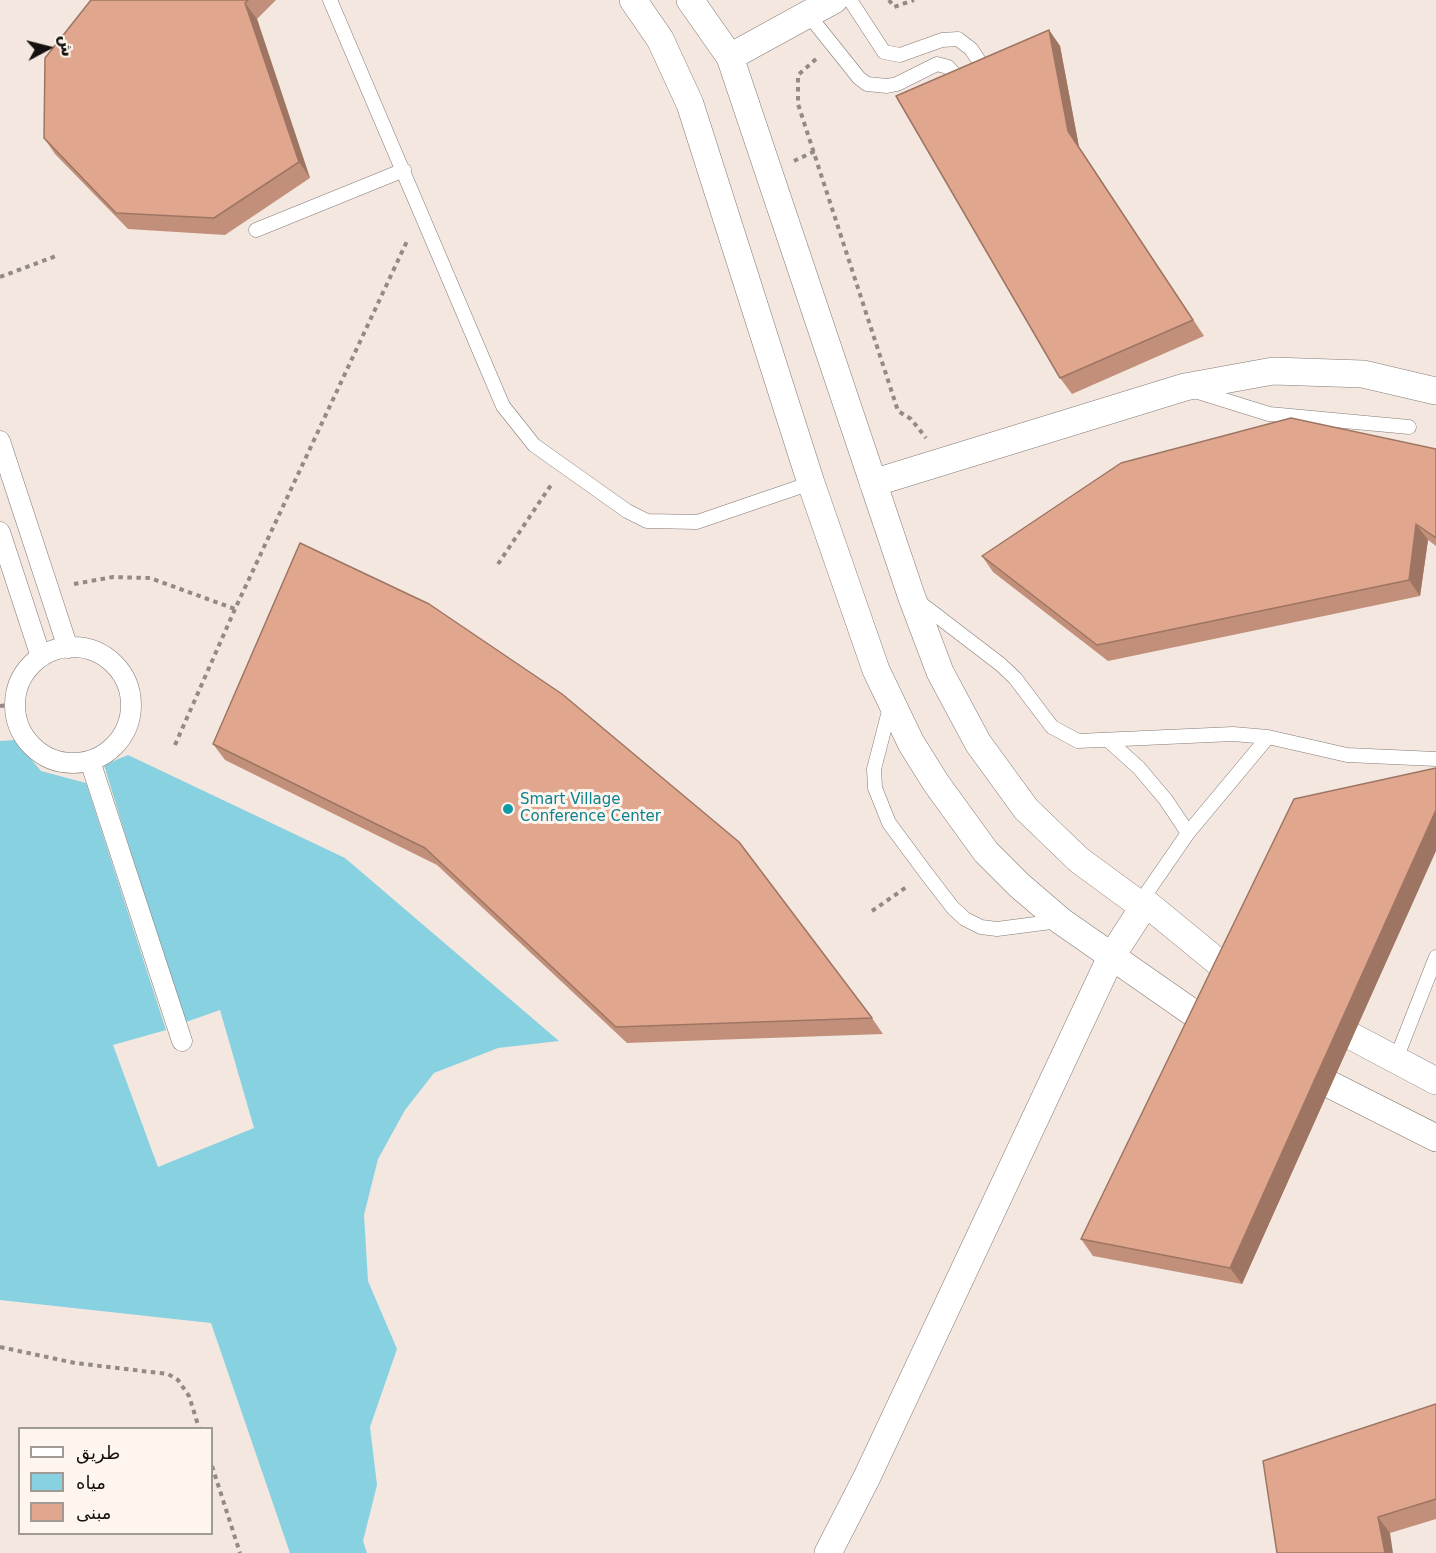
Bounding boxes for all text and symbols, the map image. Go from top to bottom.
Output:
north arrow [18,18,78,78]
text: ش [56,34,77,58]
place label: Smart Village Conference Center [520,791,661,826]
marker: Smart Village Conference Center [501,802,515,816]
legend [18,1427,213,1535]
text: طريق [76,1442,120,1463]
text: مياه [76,1472,106,1493]
text: مبنى [76,1502,112,1523]

